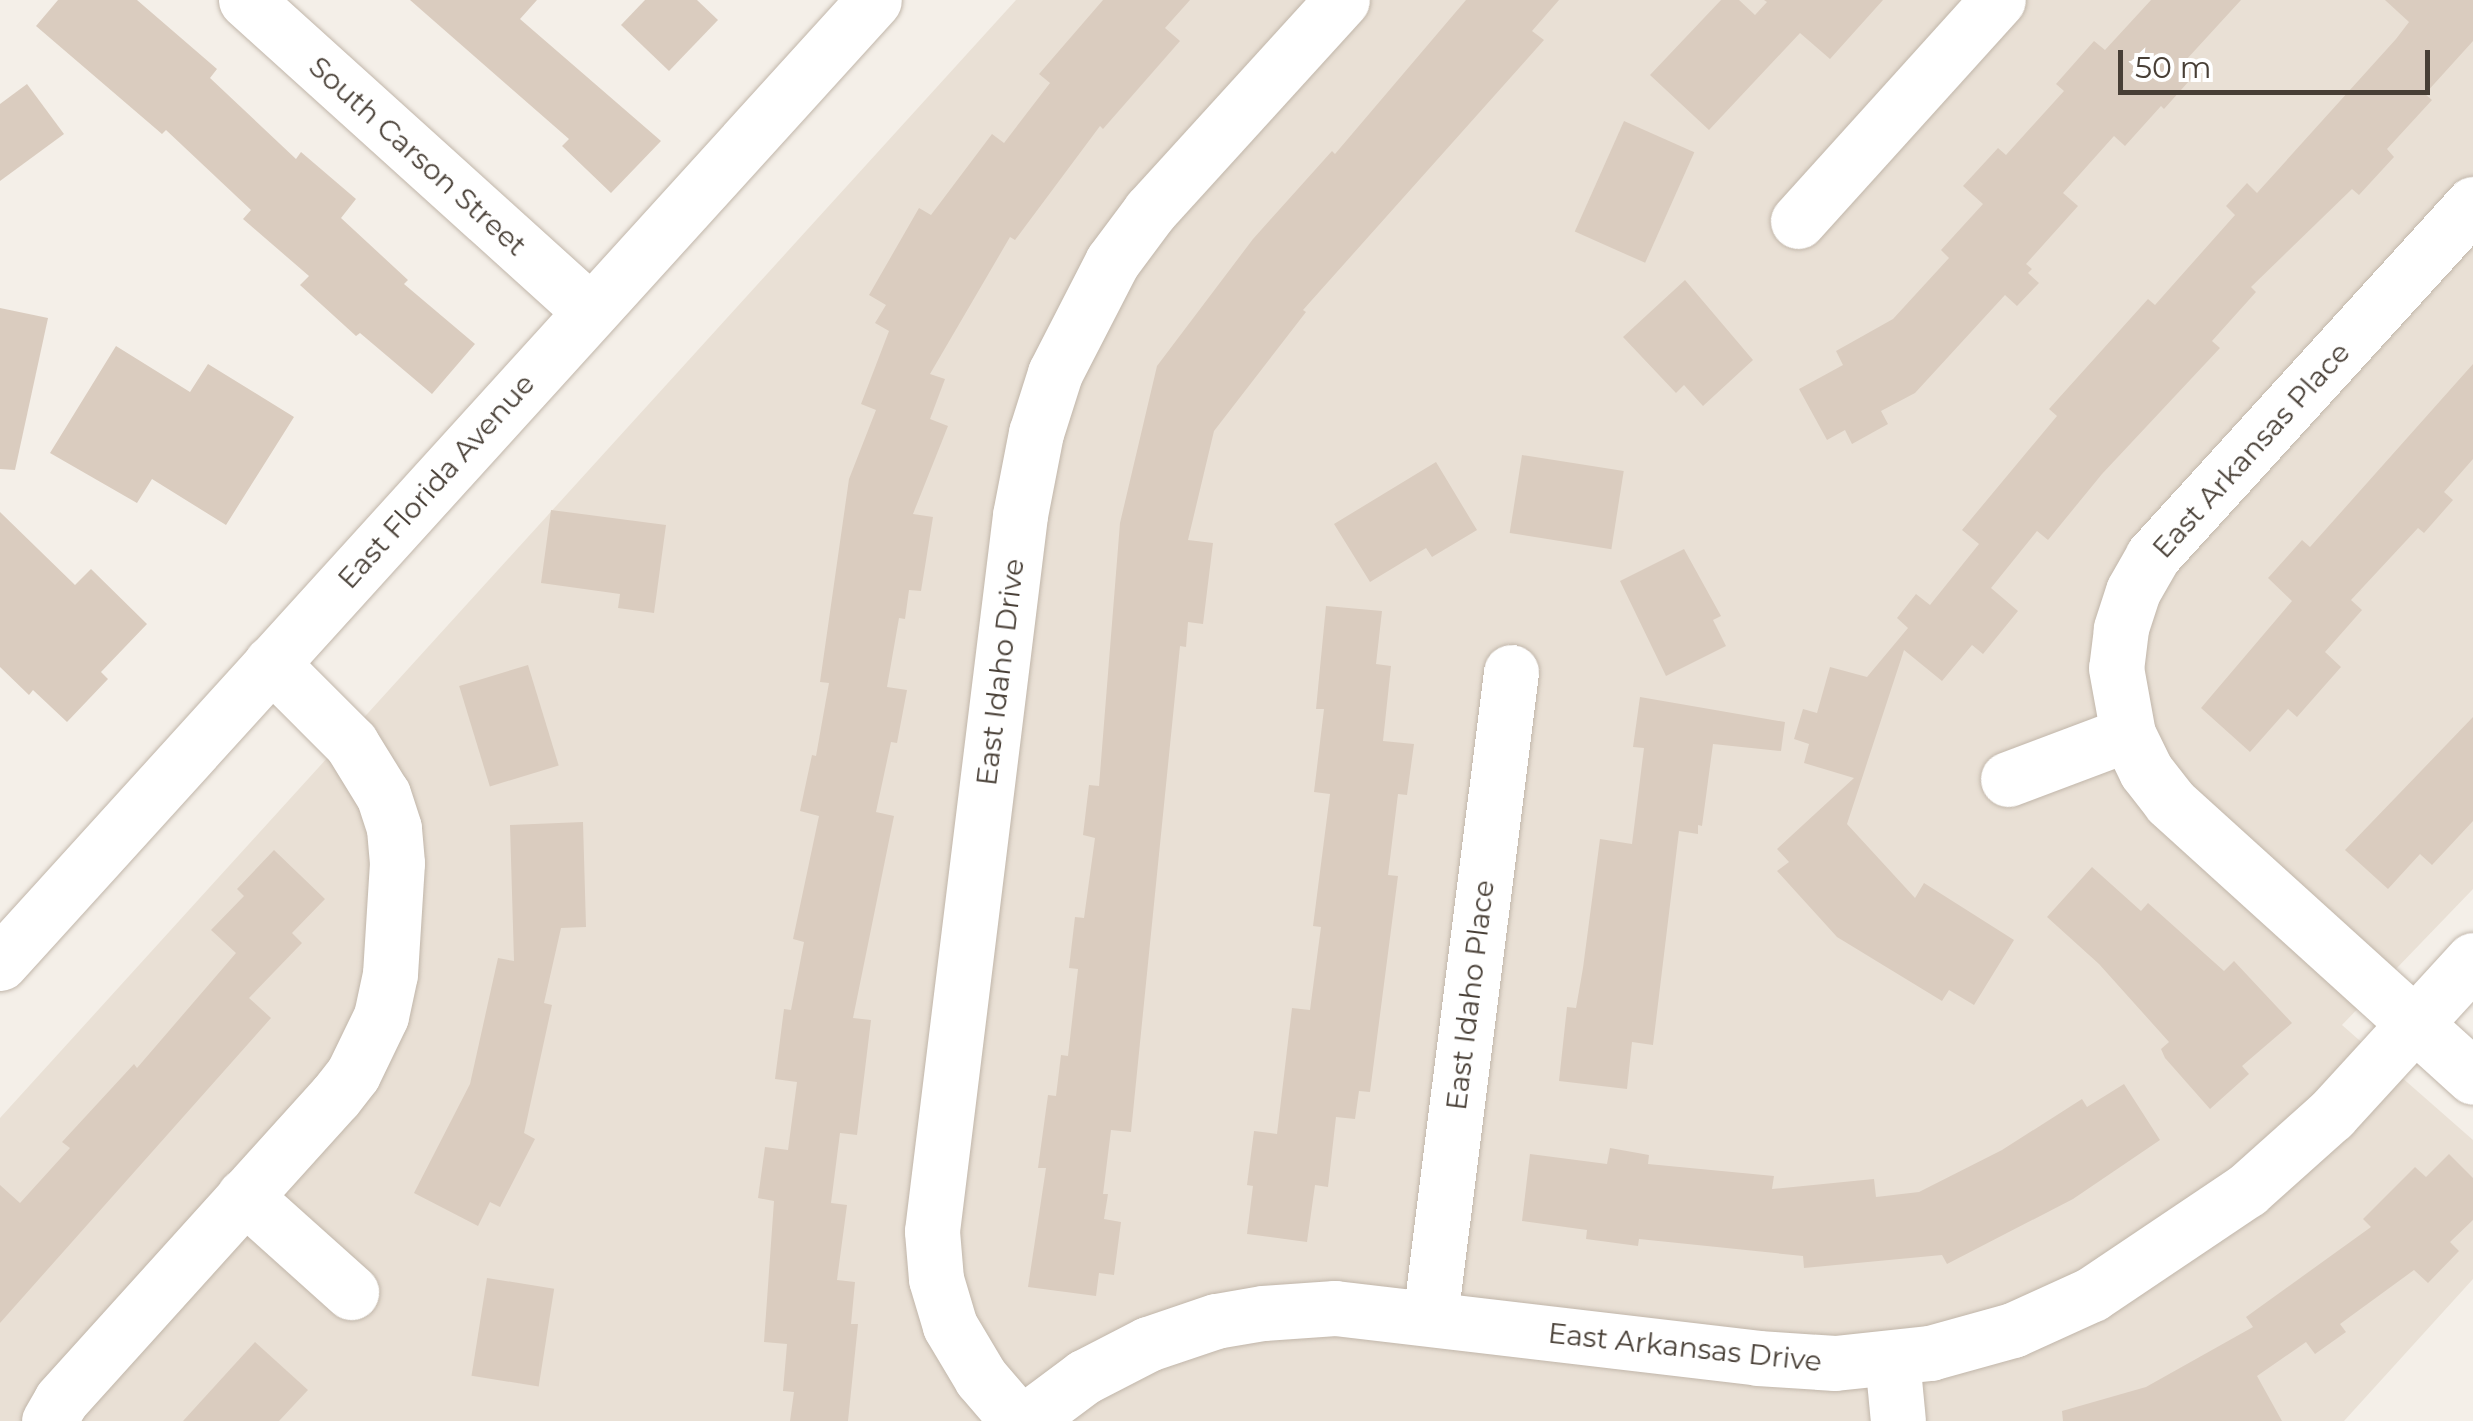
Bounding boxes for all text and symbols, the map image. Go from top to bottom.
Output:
scale bar [2123,30,2436,92]
text: 50 m [2135,49,2212,86]
street label: South Carson Street [302,50,534,262]
street label: East Arkansas Place [2145,335,2357,565]
street label: East Florida Avenue [331,367,541,595]
street label: East Idaho Drive [969,557,1031,787]
street label: East Idaho Place [1439,878,1501,1112]
street label: East Arkansas Drive [1547,1316,1823,1378]

